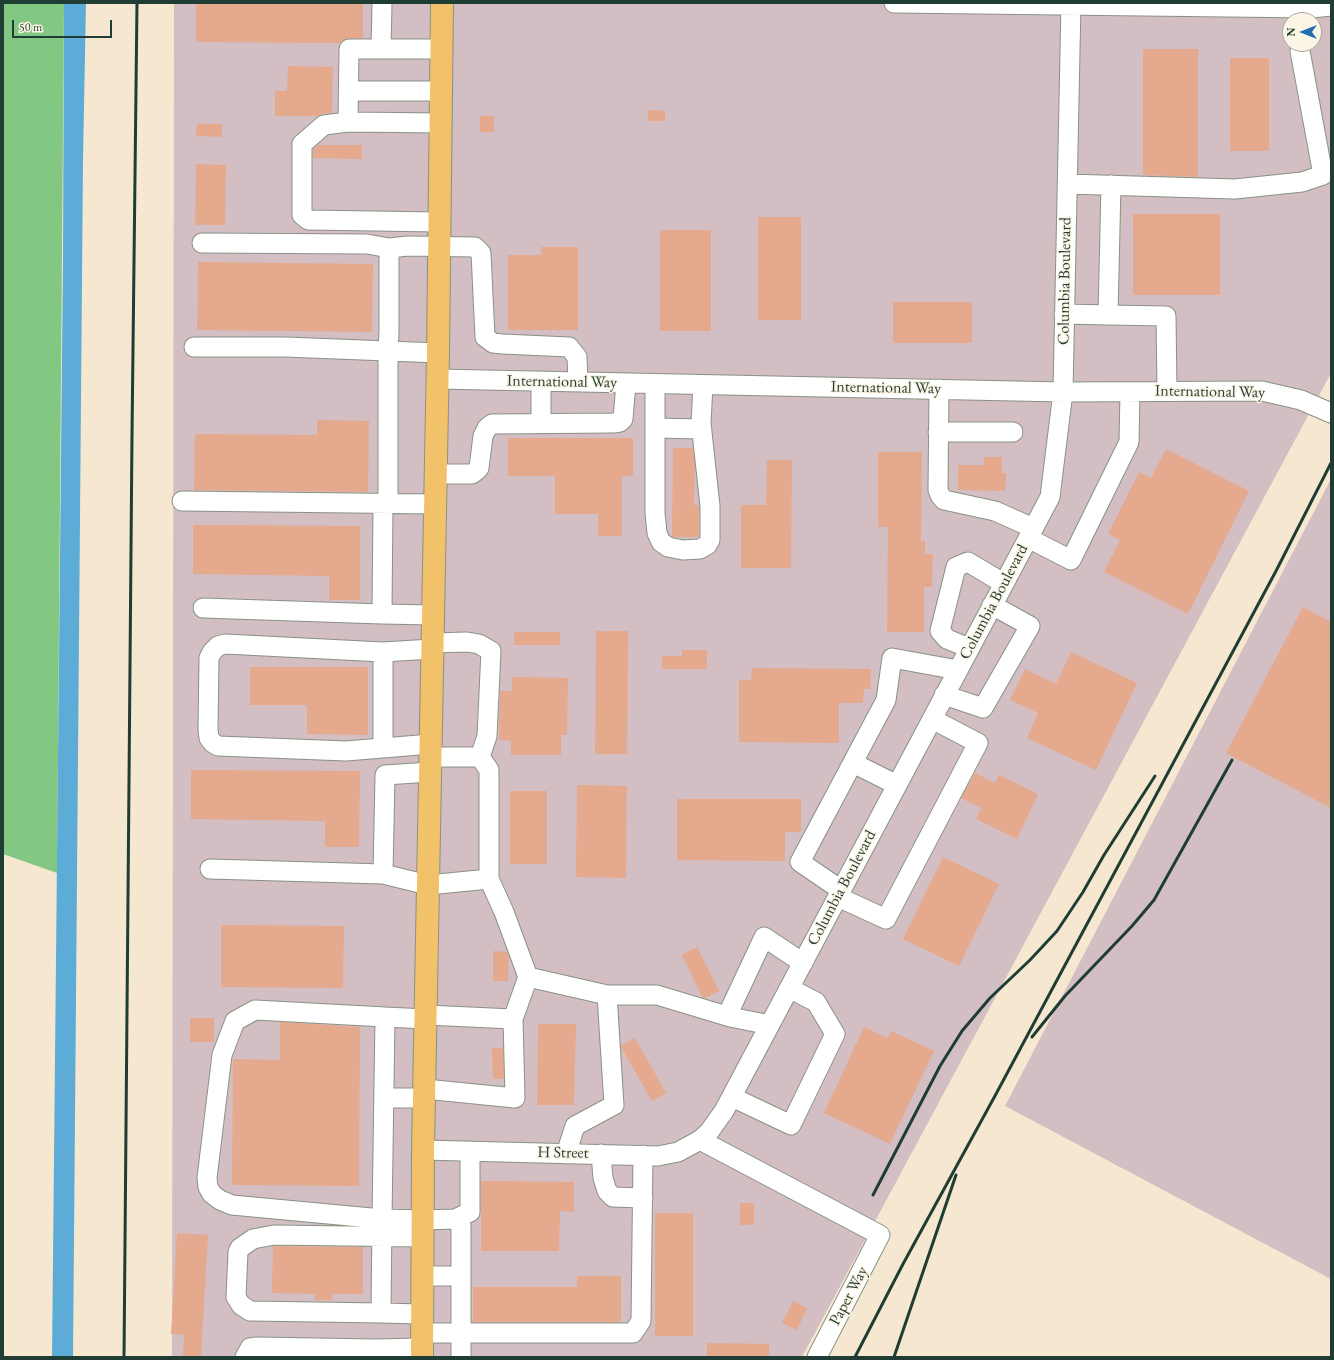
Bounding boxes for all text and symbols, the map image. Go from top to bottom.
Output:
scale bar [14,12,114,38]
north arrow [1282,12,1322,52]
text: 50 m [19,19,42,35]
text: N [1284,28,1298,36]
street label: Columbia Boulevard [1054,217,1076,345]
street label: International Way [507,371,617,393]
street label: International Way [831,377,941,399]
street label: International Way [1155,381,1265,403]
street label: Columbia Boulevard [955,541,1033,663]
street label: Columbia Boulevard [803,827,881,949]
street label: H Street [537,1143,589,1163]
street label: Paper Way [826,1263,872,1329]

